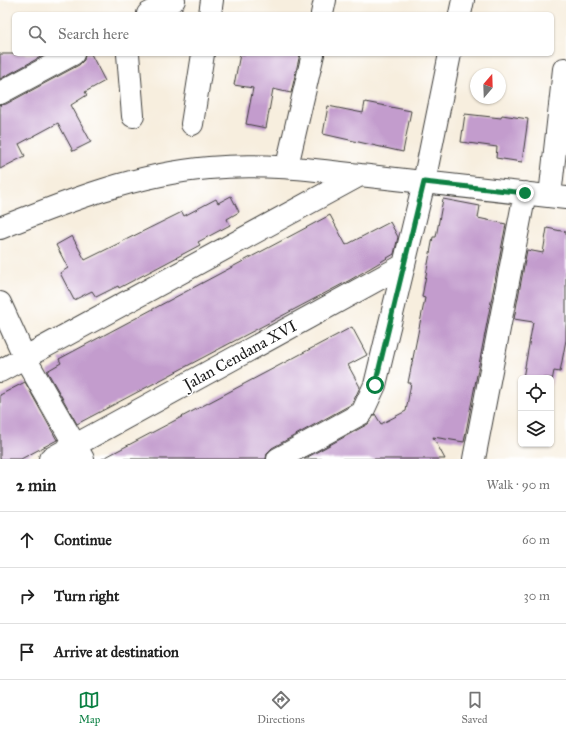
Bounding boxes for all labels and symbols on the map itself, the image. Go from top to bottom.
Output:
north arrow [470,68,506,104]
route end [516,184,534,202]
street label: Jalan Cendana XVI [178,316,300,396]
route start [366,376,384,394]

